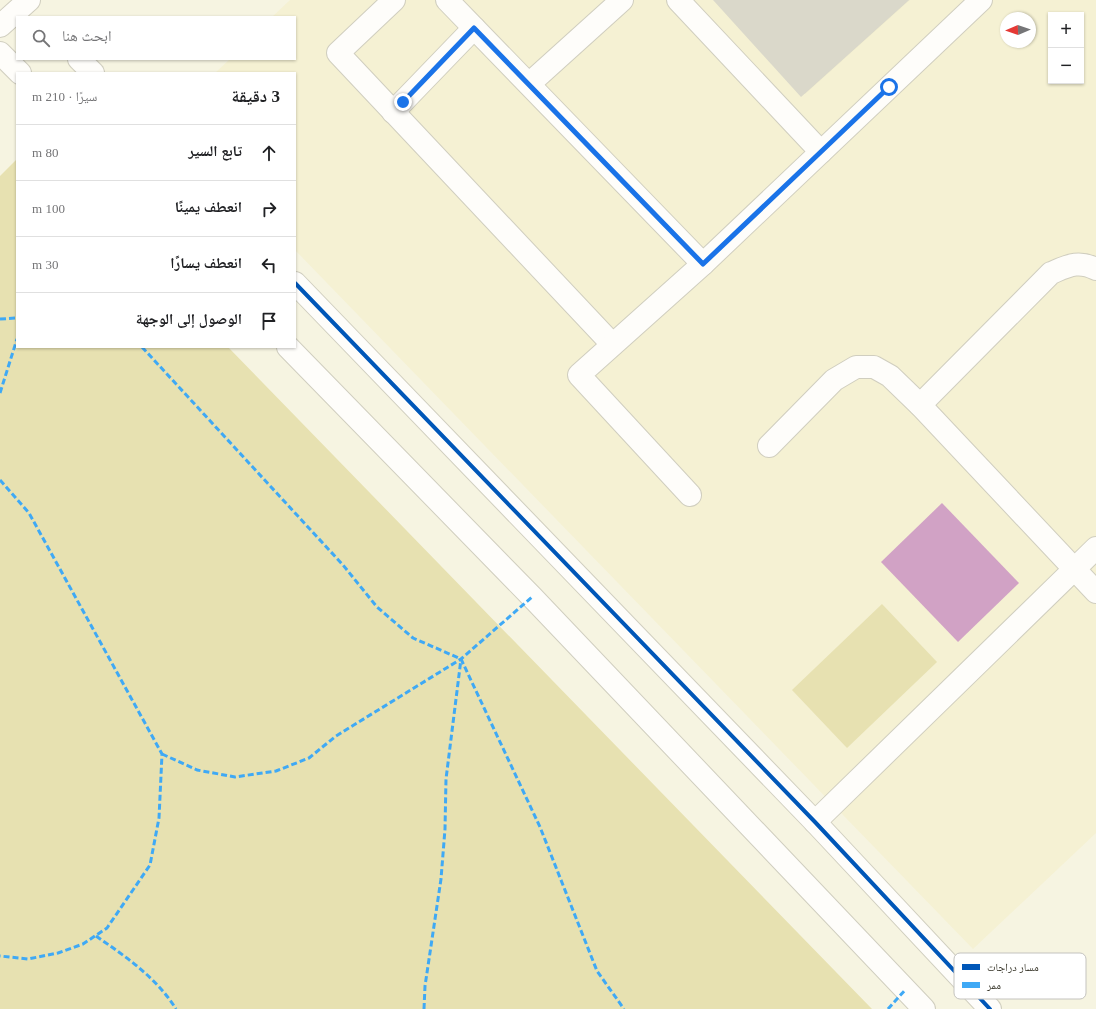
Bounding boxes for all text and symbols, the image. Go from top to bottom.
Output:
north arrow [1000,12,1036,48]
map controls [1048,12,1084,84]
button: + [1048,12,1084,48]
search box [16,16,296,60]
icon: search [30,27,52,49]
text: ابحث هنا [62,28,112,44]
button: − [1048,48,1084,84]
route start [880,78,898,96]
text: 3 دقيقة [232,87,280,106]
text: سيرًا · 210 m [32,89,97,104]
route end [394,93,412,111]
icon: ahead [258,142,280,164]
text: تابع السير [188,143,242,159]
text: 80 m [32,145,58,160]
icon: right [258,198,280,220]
text: انعطف يمينًا [175,199,242,215]
text: 100 m [32,201,65,216]
icon: left [258,254,280,276]
text: انعطف يسارًا [170,255,242,271]
text: 30 m [32,257,58,272]
icon: arrive [258,310,280,332]
text: الوصول إلى الوجهة [136,311,242,327]
legend [954,953,1086,999]
text: مسار دراجات [987,961,1039,973]
text: ممر [986,979,1001,991]

